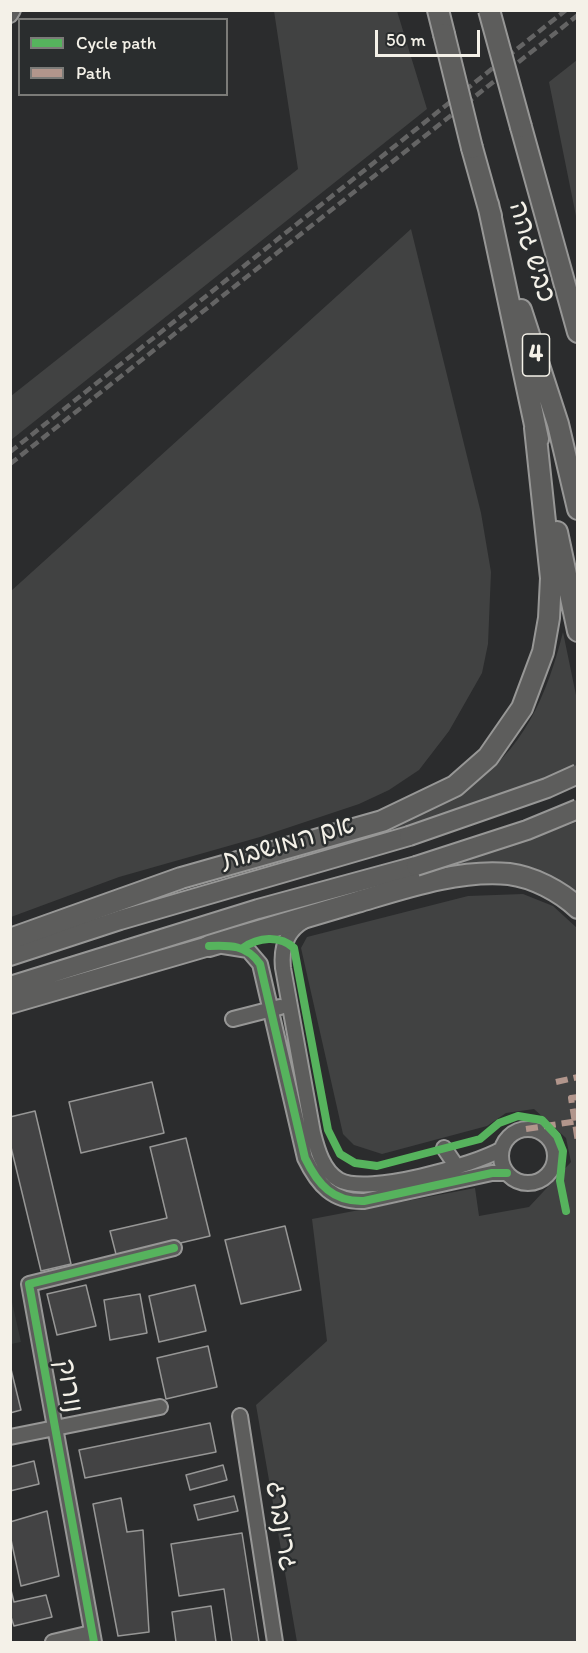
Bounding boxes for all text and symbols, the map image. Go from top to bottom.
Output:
legend [18,18,228,96]
scale bar [378,18,483,56]
text: 50 m [386,29,426,51]
text: Cycle path [76,32,156,54]
text: Path [76,62,111,84]
street label: כביש גהה [501,198,561,306]
road number: 4 [522,334,550,376]
street label: אם המושבות [218,810,358,878]
street label: נורוק [48,1357,88,1415]
street label: גרינברג [259,1479,303,1573]

